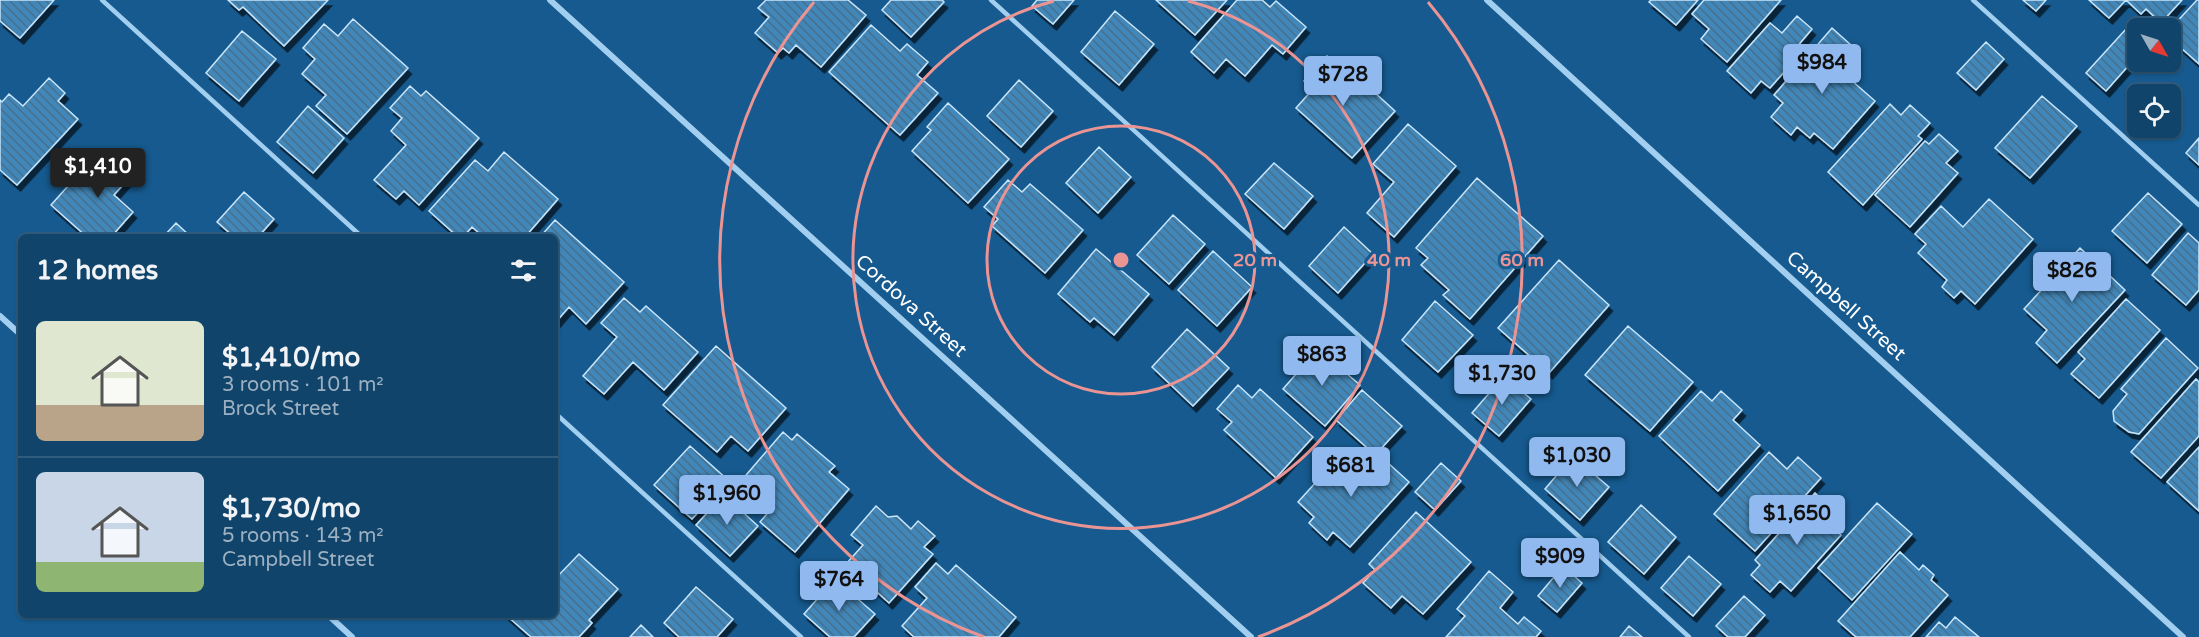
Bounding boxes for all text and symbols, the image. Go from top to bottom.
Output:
north arrow [2127,18,2181,72]
map controls [2127,18,2181,138]
pin: $984 [1786,44,1858,95]
text: $984 [1797,51,1847,75]
pin: $728 [1307,56,1379,107]
text: $728 [1318,63,1368,87]
button: locate [2127,84,2181,138]
pin: $1,410 [49,148,147,199]
text: $1,410 [64,155,132,179]
street label: Campbell Street [1781,246,1911,366]
text: 20 m [1233,249,1277,271]
text: 40 m [1367,249,1411,271]
text: 60 m [1500,249,1544,271]
street label: Cordova Street [850,250,972,363]
centre of rings [1111,250,1131,270]
pin: $826 [2036,252,2108,303]
icon: filters [507,254,540,287]
text: 12 homes [36,255,158,286]
text: $826 [2047,259,2097,283]
pin: $863 [1286,336,1358,387]
text: $1,410/mo [222,342,360,373]
text: $863 [1297,343,1347,367]
icon: home [84,345,156,417]
pin: $1,730 [1453,355,1551,406]
text: $1,730 [1468,362,1536,386]
text: 3 rooms · 101 m² [222,373,384,397]
text: Brock Street [222,397,339,421]
pin: $1,030 [1528,437,1626,488]
text: $1,030 [1543,444,1611,468]
pin: $681 [1315,447,1387,498]
text: $681 [1326,454,1376,478]
pin: $1,960 [678,475,776,526]
text: $1,960 [693,482,761,506]
text: $1,730/mo [222,493,361,524]
pin: $1,650 [1748,495,1846,546]
icon: home [84,496,156,568]
text: $1,650 [1763,502,1831,526]
text: 5 rooms · 143 m² [222,524,384,548]
pin: $909 [1524,538,1596,589]
text: $909 [1535,545,1585,569]
text: Campbell Street [222,548,374,572]
pin: $764 [803,561,875,612]
text: $764 [814,568,864,592]

